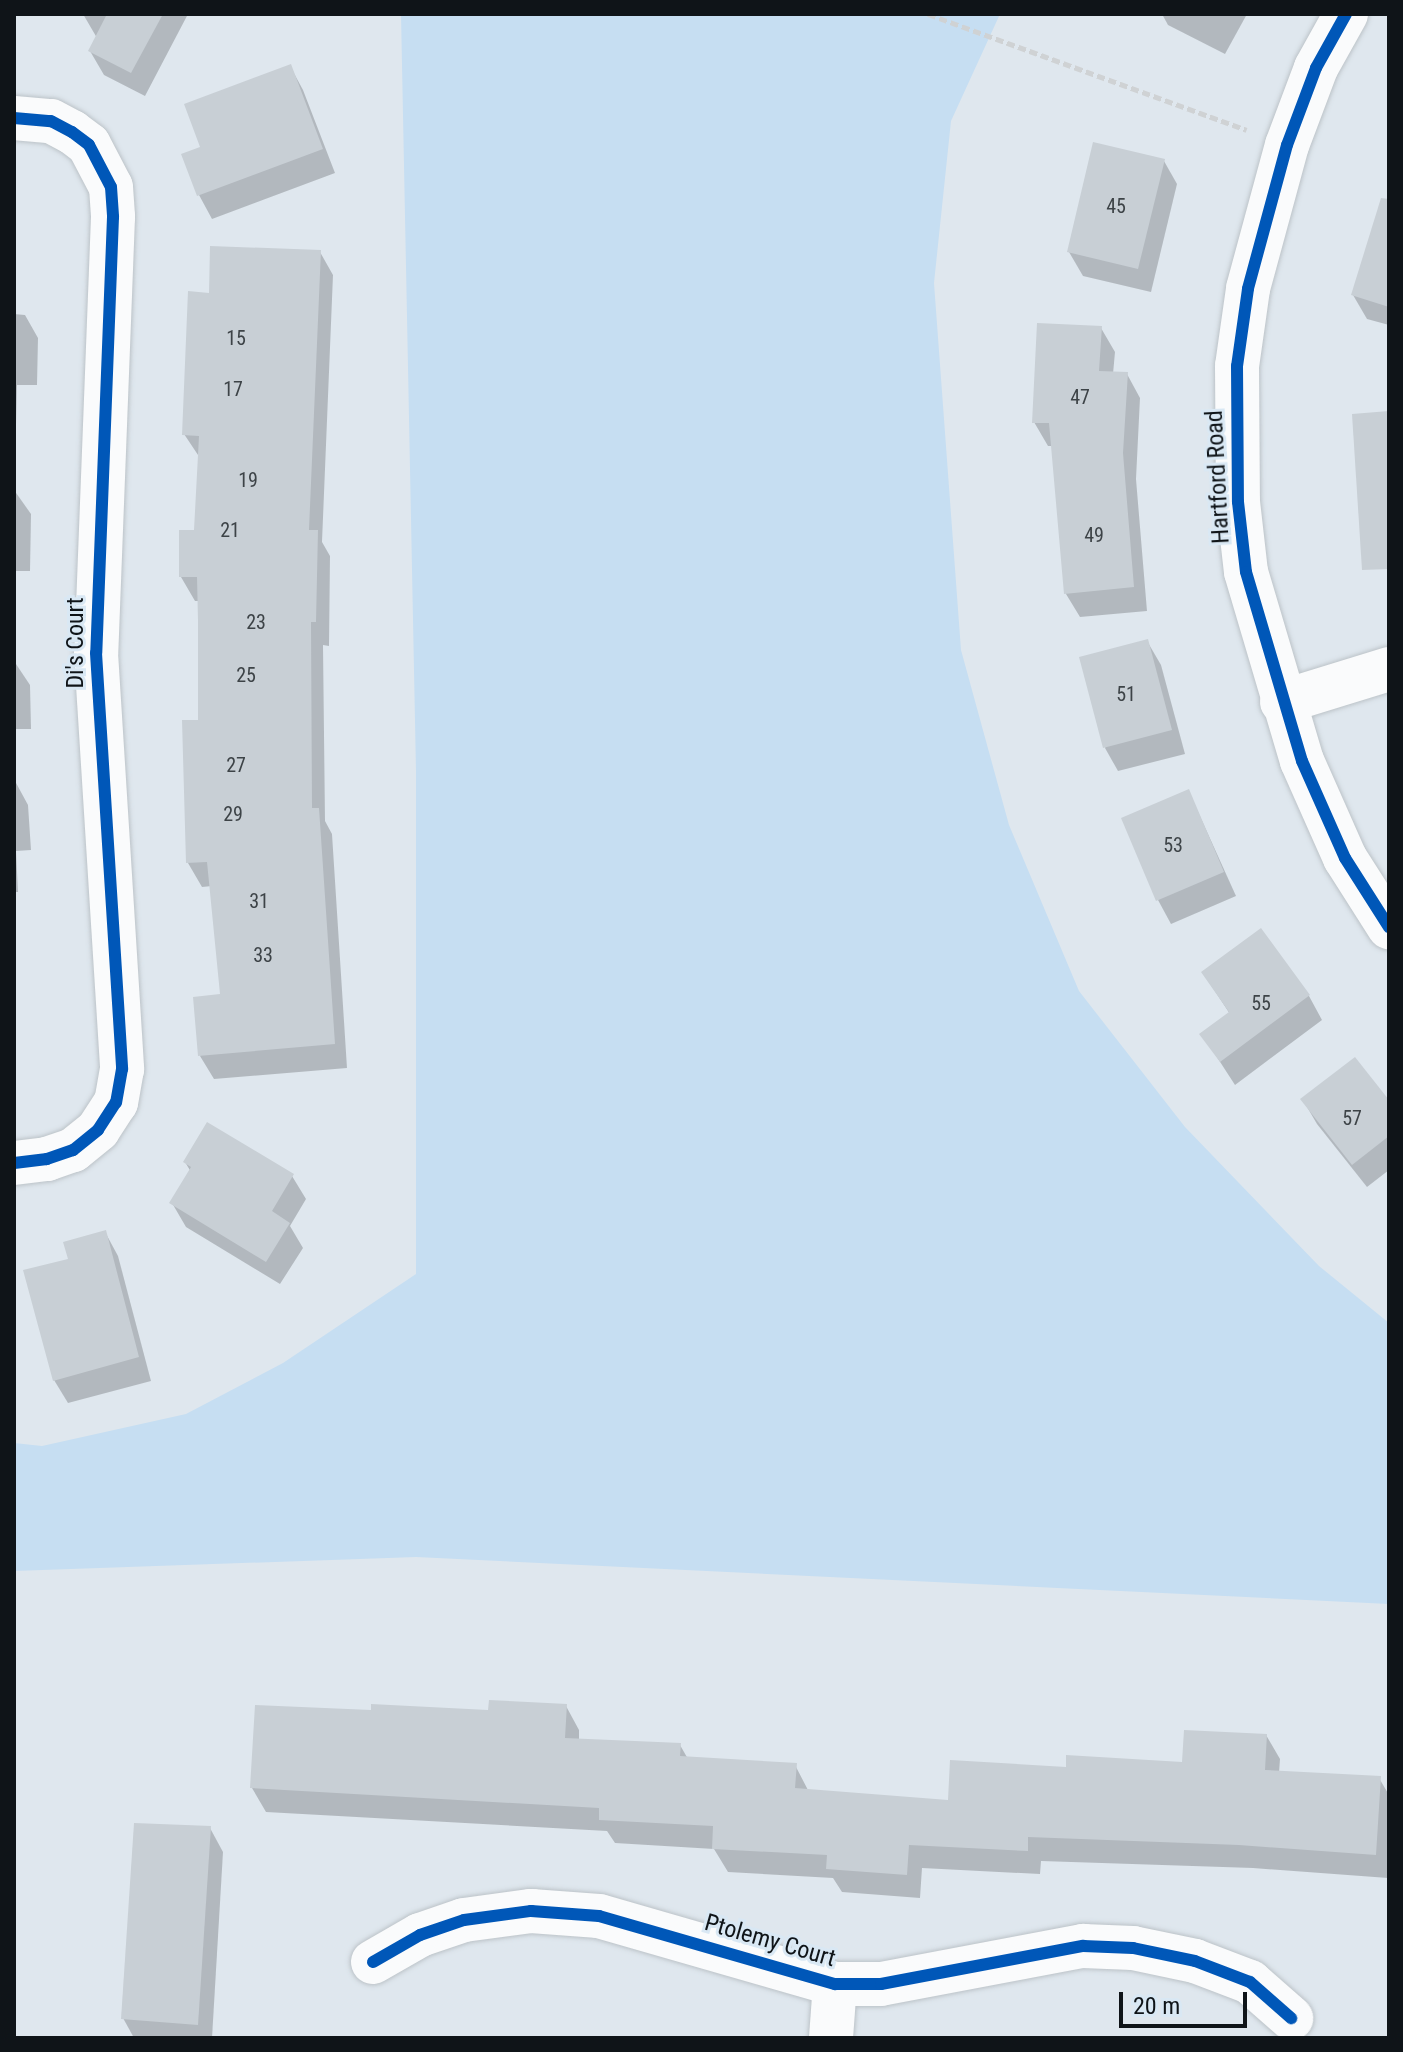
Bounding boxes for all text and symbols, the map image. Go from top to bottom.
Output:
house number: 45 [1106,194,1126,218]
house number: 15 [226,326,246,350]
house number: 17 [223,377,243,401]
house number: 47 [1070,385,1090,409]
street label: Hartford Road [1200,409,1236,545]
house number: 19 [238,468,258,492]
house number: 21 [220,518,240,542]
house number: 49 [1084,523,1104,547]
street label: Di's Court [62,597,90,689]
house number: 23 [246,610,266,634]
house number: 25 [236,663,256,687]
house number: 51 [1116,682,1136,706]
house number: 27 [226,753,246,777]
house number: 29 [223,802,243,826]
house number: 53 [1163,833,1183,857]
house number: 31 [249,889,269,913]
house number: 33 [253,943,273,967]
house number: 55 [1251,991,1271,1015]
house number: 57 [1342,1106,1362,1130]
street label: Ptolemy Court [701,1909,839,1973]
scale bar [1123,1976,1251,2026]
text: 20 m [1133,1992,1180,2020]

